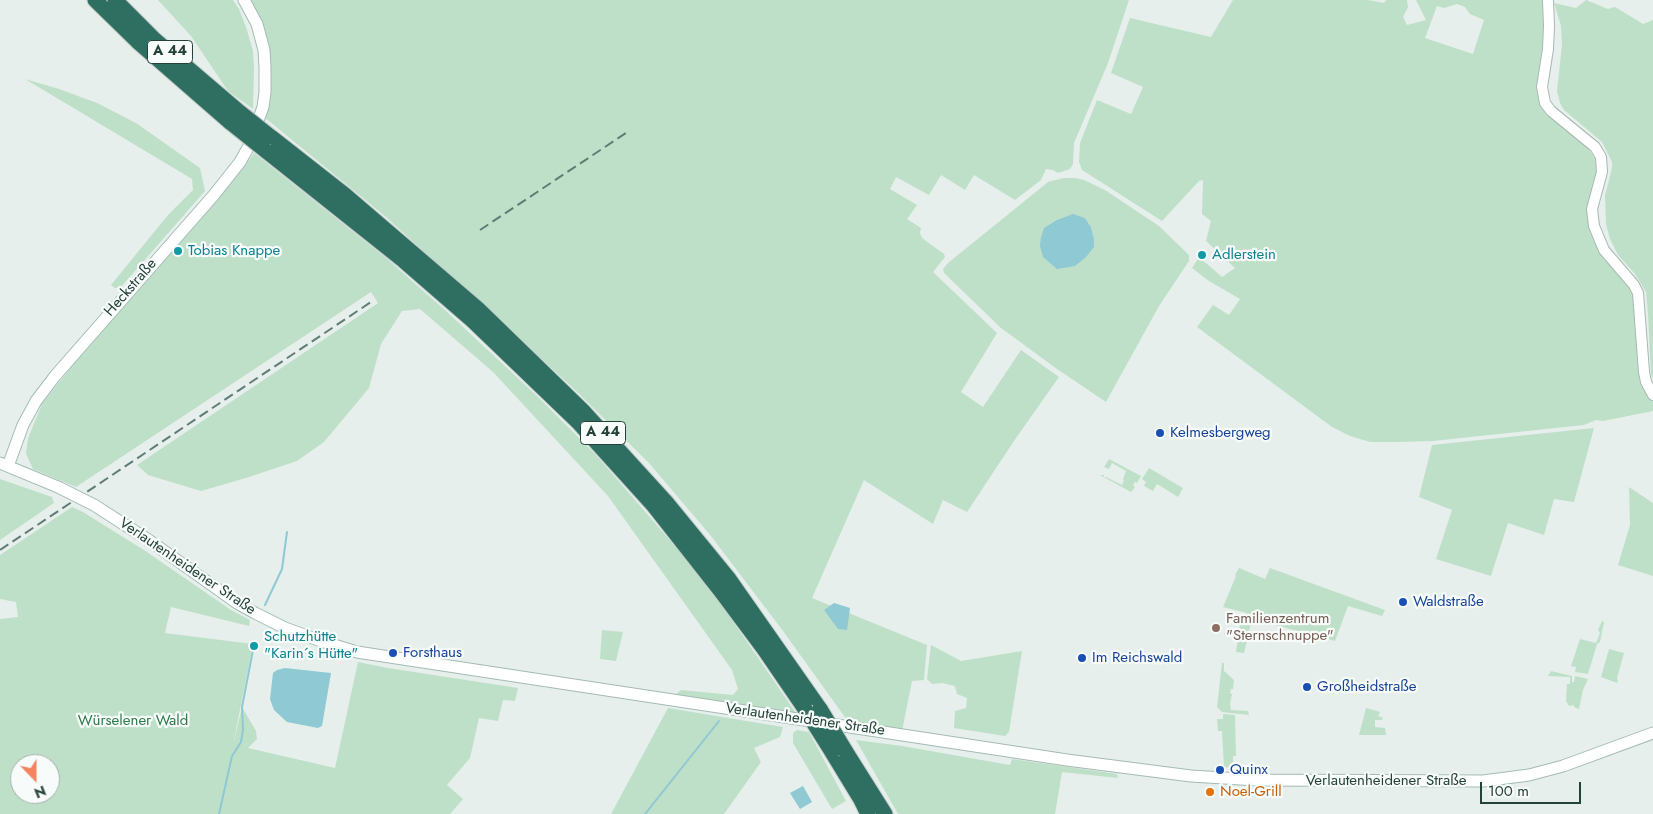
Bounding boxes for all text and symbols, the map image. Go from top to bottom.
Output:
road number: A 44 [148,41,192,64]
place label: Tobias Knappe [188,242,280,260]
marker: Tobias Knappe [172,245,184,257]
place label: Adlerstein [1212,246,1276,264]
marker: Adlerstein [1196,249,1208,261]
street label: Heckstraße [101,256,161,320]
road number: A 44 [580,422,626,444]
place label: Kelmesbergweg [1170,424,1271,442]
marker: Kelmesbergweg [1154,427,1166,439]
street label: Verlautenheidener Straße [115,515,259,619]
place label: Waldstraße [1413,593,1484,611]
marker: Waldstraße [1397,596,1409,608]
place label: Familienzentrum "Sternschnuppe" [1226,610,1334,645]
marker: Familienzentrum "Sternschnuppe" [1210,622,1222,634]
place label: Schutzhütte "Karin´s Hütte" [264,628,358,663]
marker: Schutzhütte "Karin´s Hütte" [248,640,260,652]
place label: Forsthaus [403,644,462,662]
marker: Forsthaus [387,647,399,659]
place label: Im Reichswald [1092,649,1182,667]
marker: Im Reichswald [1076,652,1088,664]
place label: Großheidstraße [1317,678,1416,696]
marker: Großheidstraße [1301,681,1313,693]
street label: Verlautenheidener Straße [724,700,886,740]
park label: Würselener Wald [78,712,188,730]
north arrow [10,754,60,804]
place label: Quinx [1230,761,1268,779]
marker: Quinx [1214,764,1226,776]
street label: Verlautenheidener Straße [1306,772,1466,790]
scale bar [1483,772,1584,804]
text: 100 m [1488,780,1529,802]
text: N [31,781,49,803]
place label: Noel-Grill [1220,783,1282,801]
marker: Noel-Grill [1204,786,1216,798]

